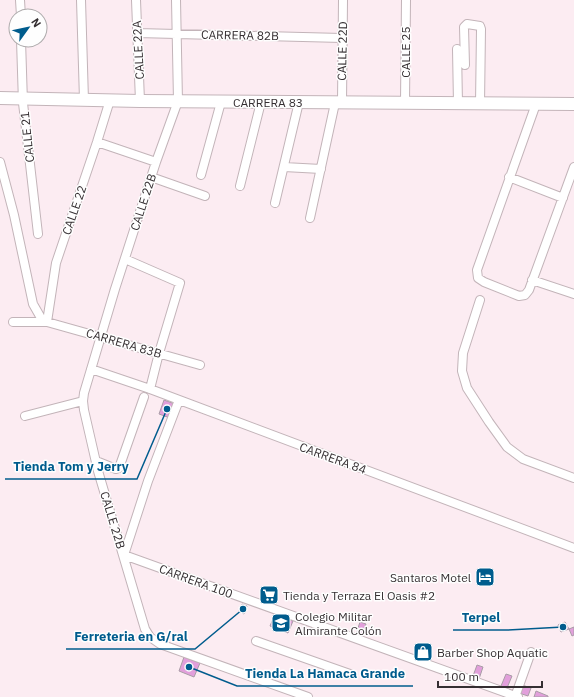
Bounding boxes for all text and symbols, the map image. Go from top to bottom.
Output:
north arrow [8,8,48,48]
text: N [28,15,44,30]
street label: CALLE 22A [129,20,147,80]
street label: CALLE 22D [334,21,350,81]
street label: CALLE 25 [398,26,413,78]
street label: CARRERA 82B [201,27,279,43]
street label: CARRERA 83 [233,95,303,110]
street label: CALLE 21 [17,111,37,163]
street label: CALLE 22B [127,171,159,232]
street label: CALLE 22 [59,183,89,237]
street label: CARRERA 83B [84,325,164,361]
street label: CARRERA 84 [297,439,369,477]
callout: Tienda Tom y Jerry [5,454,137,479]
text: Tienda Tom y Jerry [13,458,129,475]
street label: CALLE 22B [97,489,129,551]
street label: CARRERA 100 [157,561,235,601]
hotel icon: Santaros Motel [474,566,496,588]
place label: Santaros Motel [390,570,471,585]
supermarket icon: Tienda y Terraza El Oasis #2 [258,584,280,606]
place label: Tienda y Terraza El Oasis #2 [283,588,435,603]
callout: Terpel [453,605,508,630]
place label: Colegio Militar Almirante Colón [295,609,382,638]
text: Terpel [462,609,500,626]
school or university icon: Colegio Militar Almirante Colón [270,612,292,634]
callout: Ferreteria en G/ral [66,624,195,649]
text: Ferreteria en G/ral [74,628,188,645]
shop icon: Barber Shop Aquatic [412,641,434,663]
place label: Barber Shop Aquatic [437,645,548,660]
callout: Tienda La Hamaca Grande [237,661,413,686]
scale bar [438,663,542,689]
text: Tienda La Hamaca Grande [245,665,405,682]
text: 100 m [444,669,479,684]

